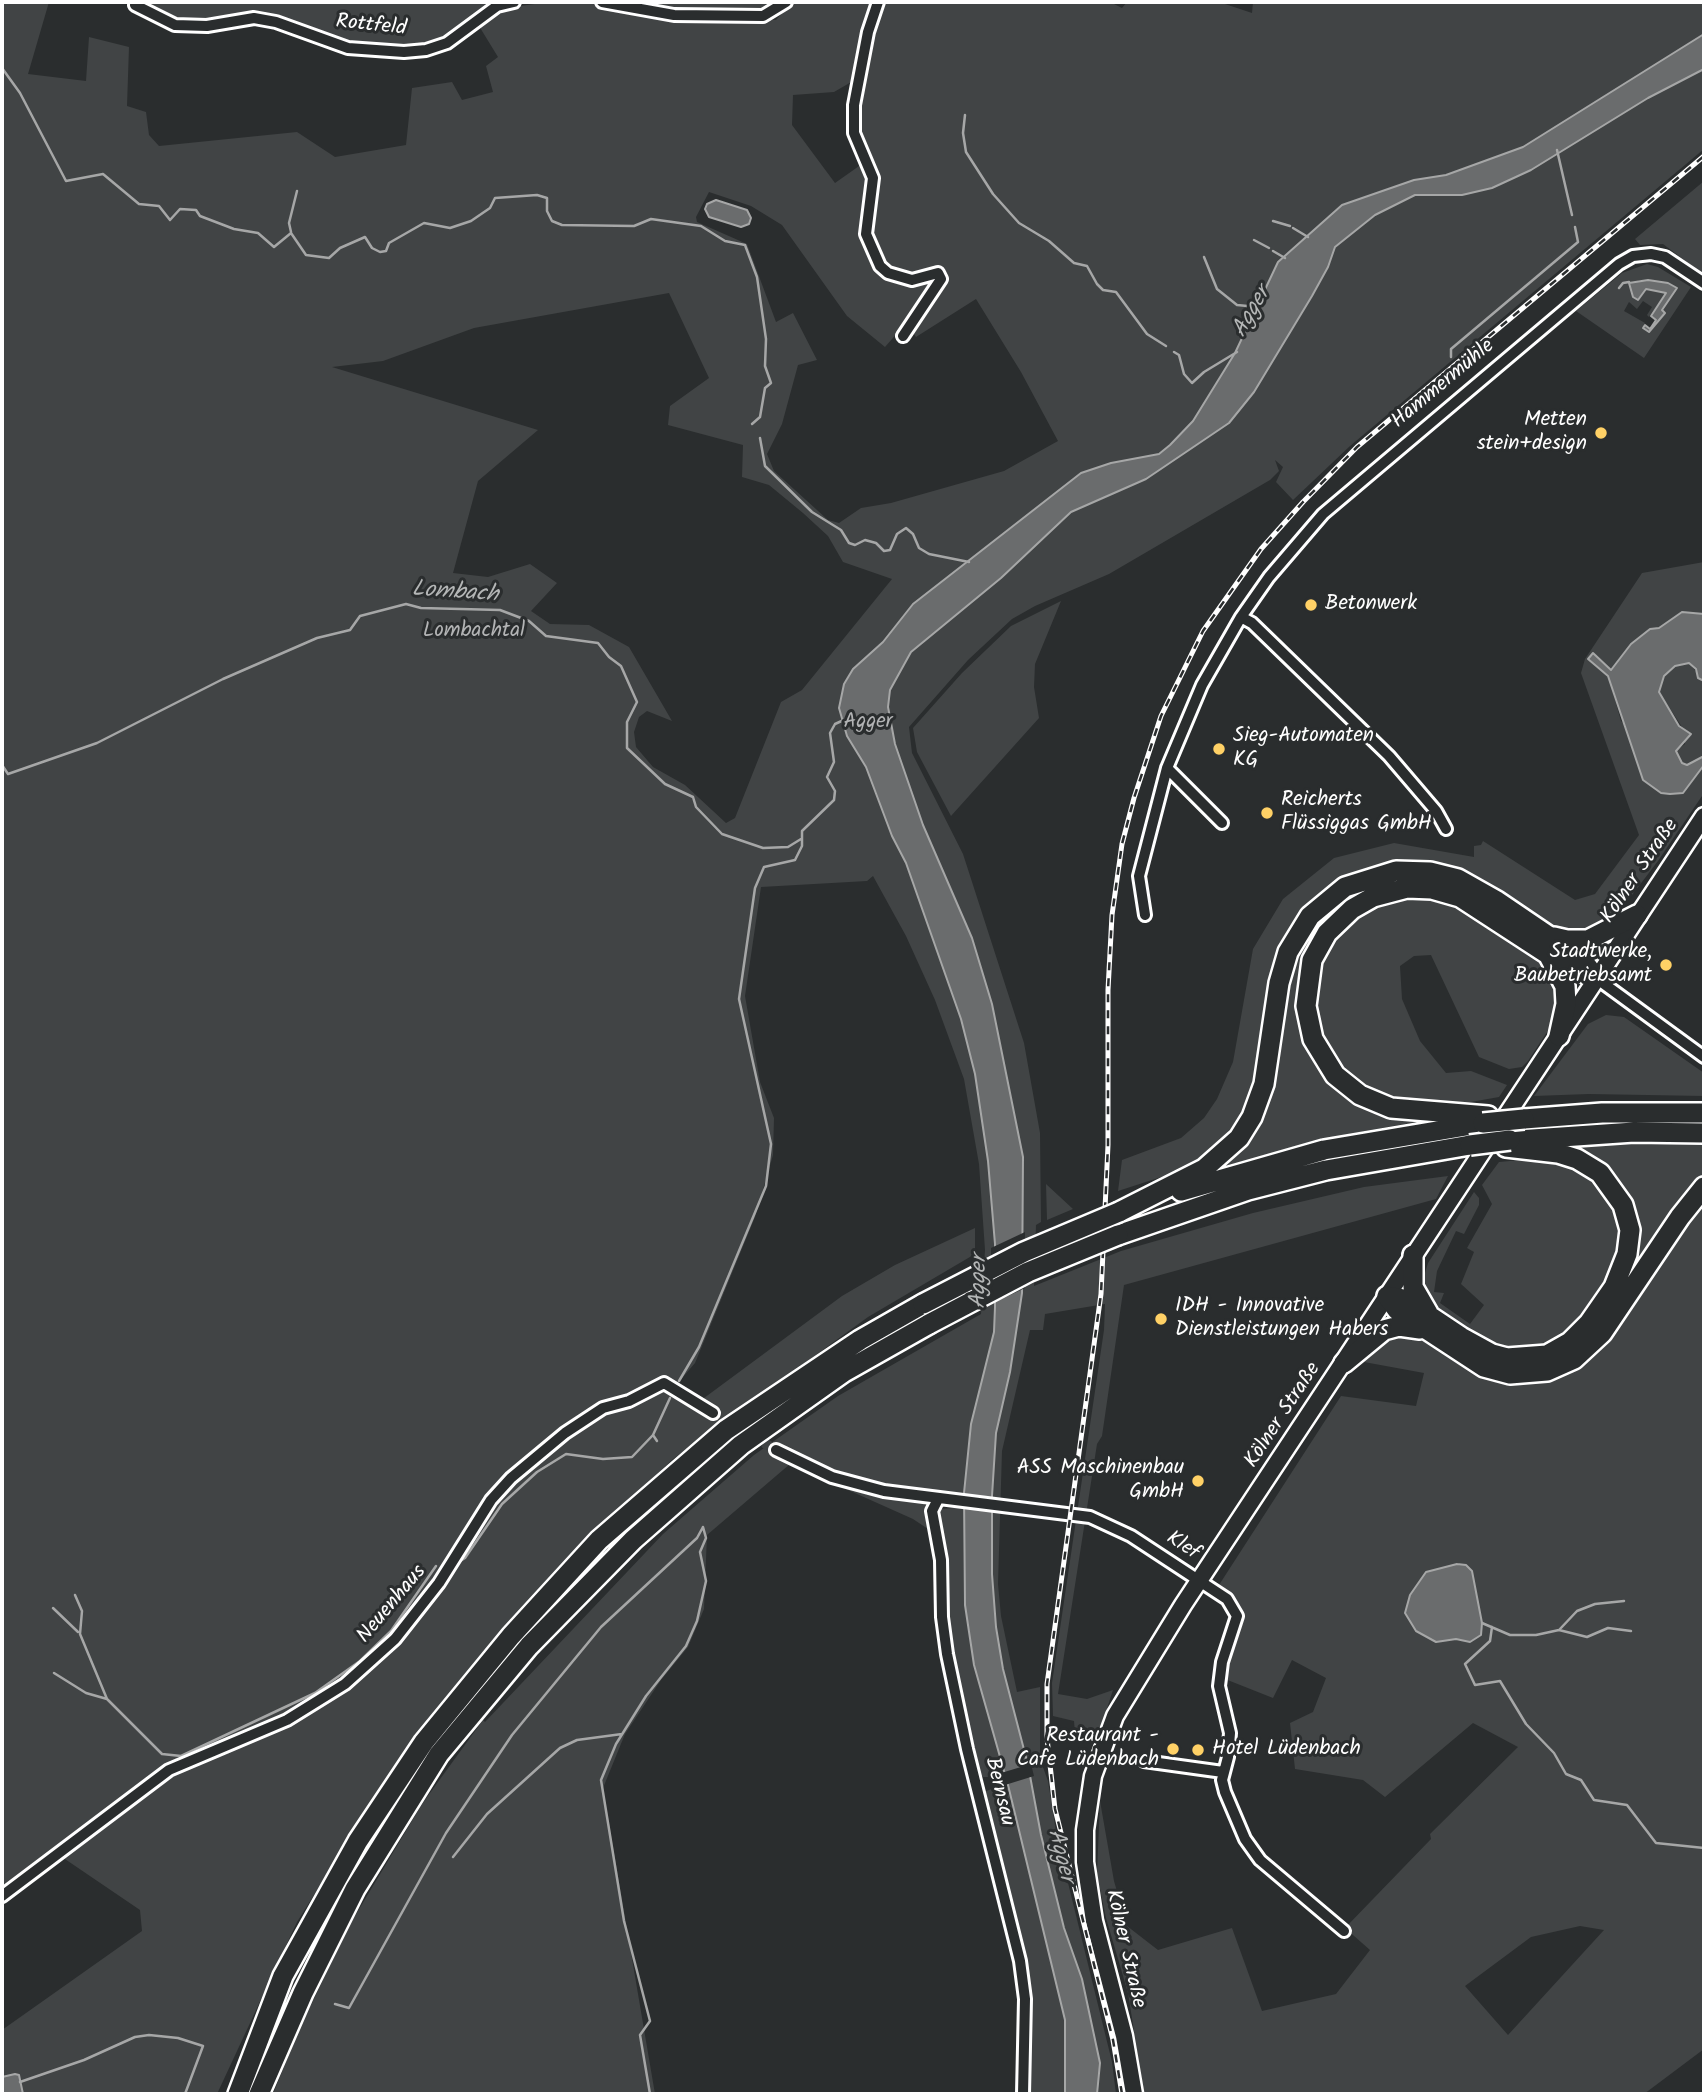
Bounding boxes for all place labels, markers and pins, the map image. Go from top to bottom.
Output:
place label: Metten stein+design [1477,408,1587,458]
marker: Metten stein+design [1593,425,1609,441]
place label: Betonwerk [1325,592,1417,618]
marker: Betonwerk [1303,597,1319,613]
place label: Sieg-Automaten KG [1233,724,1374,774]
marker: Sieg-Automaten KG [1211,741,1227,757]
place label: Reicherts Flüssiggas GmbH [1281,788,1432,838]
marker: Reicherts Flüssiggas GmbH [1259,805,1275,821]
place label: Stadtwerke, Baubetriebsamt [1514,940,1652,990]
marker: Stadtwerke, Baubetriebsamt [1658,957,1674,973]
place label: IDH - Innovative Dienstleistungen Habers [1175,1294,1389,1344]
marker: IDH - Innovative Dienstleistungen Habers [1153,1311,1169,1327]
place label: ASS Maschinenbau GmbH [1017,1456,1184,1506]
marker: ASS Maschinenbau GmbH [1190,1473,1206,1489]
place label: Restaurant - Cafe Lüdenbach [1017,1724,1159,1774]
place label: Hotel Lüdenbach [1212,1737,1361,1763]
marker: Restaurant - Cafe Lüdenbach [1165,1741,1181,1757]
marker: Hotel Lüdenbach [1190,1742,1206,1758]

